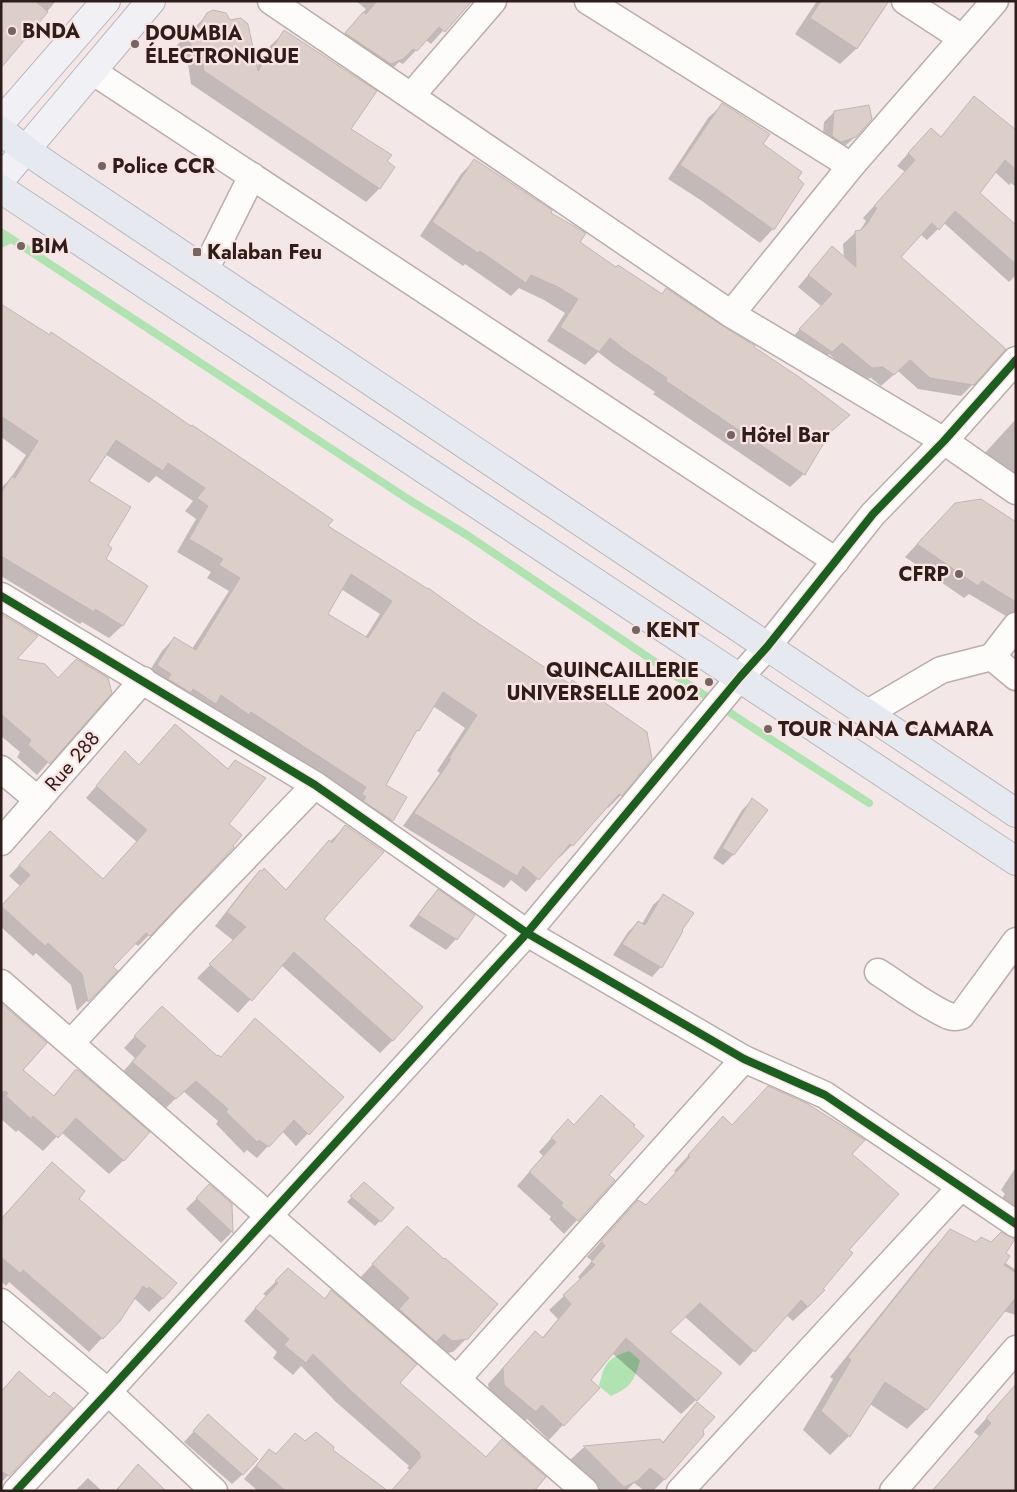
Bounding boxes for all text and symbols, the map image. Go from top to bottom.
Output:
place label: BNDA [22,17,80,46]
place label: DOUMBIA ÉLECTRONIQUE [145,19,299,71]
marker: BNDA [6,25,18,37]
marker: DOUMBIA ÉLECTRONIQUE [129,38,141,50]
place label: Police CCR [112,152,215,181]
marker: Police CCR [96,160,108,172]
place label: BIM [31,232,69,261]
place label: Kalaban Feu [207,238,322,267]
marker: BIM [15,240,27,252]
marker: Kalaban Feu [191,246,203,258]
place label: Hôtel Bar [741,421,831,450]
marker: Hôtel Bar [725,429,737,441]
place label: CFRP [899,560,949,589]
marker: CFRP [953,568,965,580]
place label: KENT [646,616,700,645]
marker: KENT [630,624,642,636]
place label: QUINCAILLERIE UNIVERSELLE 2002 [507,656,699,708]
marker: QUINCAILLERIE UNIVERSELLE 2002 [703,676,715,688]
place label: TOUR NANA CAMARA [778,715,994,744]
marker: TOUR NANA CAMARA [762,723,774,735]
street label: Rue 288 [38,725,107,798]

